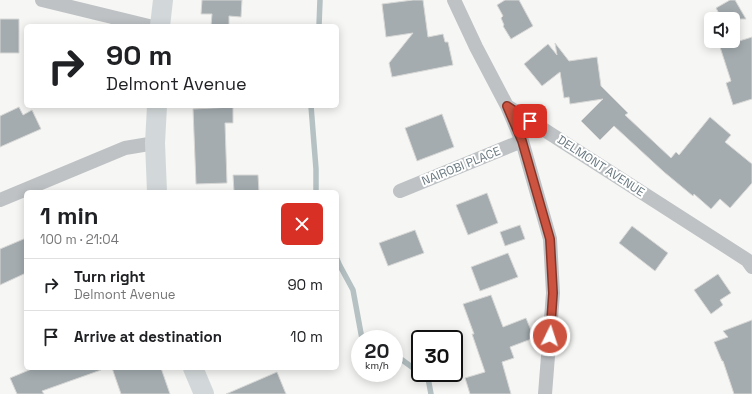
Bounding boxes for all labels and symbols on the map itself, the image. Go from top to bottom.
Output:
pin [513,104,547,138]
street label: DELMONT AVENUE [554,132,648,200]
street label: NAIROBI PLACE [419,143,503,189]
position arrow [529,315,571,357]
speed limit sign: 30 [411,330,463,382]

